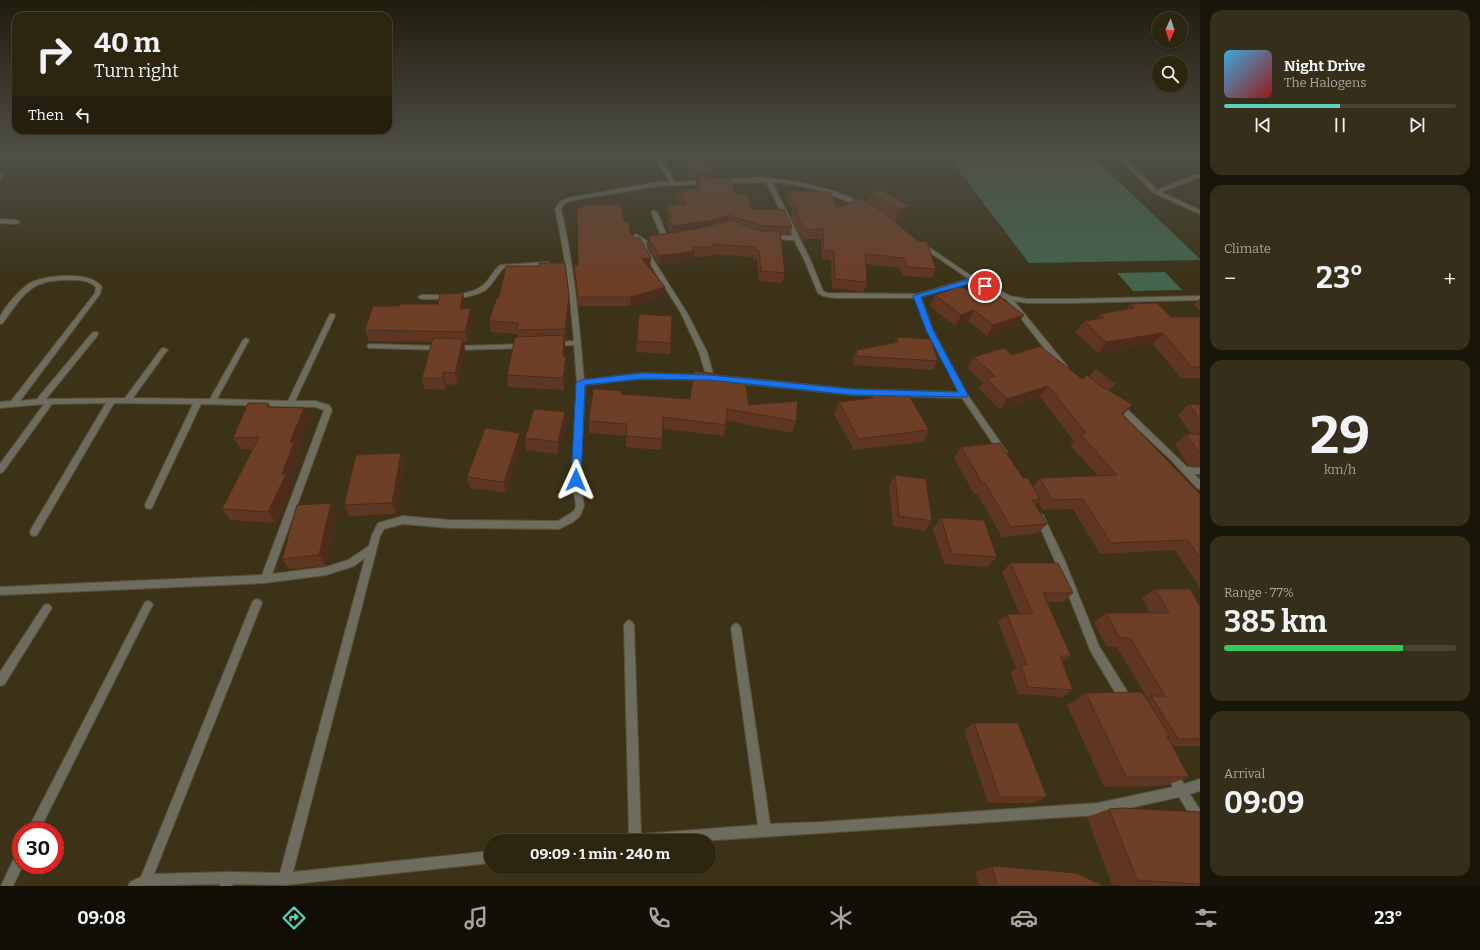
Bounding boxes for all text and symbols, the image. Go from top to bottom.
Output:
north arrow [1152,12,1188,48]
map controls [1152,12,1188,92]
text: 40 m [94,26,161,59]
icon: right [28,28,80,80]
button: search [1152,56,1188,92]
text: Night Drive [1284,57,1365,75]
text: Turn right [94,60,179,82]
text: The Halogens [1284,75,1366,90]
icon: left [72,104,94,126]
text: Then [28,106,64,124]
icon: previous [1252,114,1274,136]
icon: pause [1329,114,1351,136]
icon: next [1406,114,1428,136]
text: Climate [1224,241,1271,256]
text: 23° [1316,260,1363,296]
text: − [1224,265,1236,292]
text: + [1443,265,1456,292]
pin [968,269,1002,303]
icon: arrive [974,275,996,297]
text: 29 [1310,404,1370,467]
position arrow [555,459,597,501]
text: km/h [1324,462,1356,477]
text: Range · 77% [1224,585,1294,600]
text: 385 km [1224,604,1327,640]
text: Arrival [1224,766,1265,781]
text: 09:09 [1224,785,1305,821]
speed limit sign: 30 [12,822,64,874]
text: 09:09 · 1 min · 240 m [530,845,670,863]
icon: directions [280,904,308,932]
icon: music [462,904,490,932]
icon: phone [645,904,673,932]
icon: climate [827,904,855,932]
icon: car [1010,904,1038,932]
icon: filters [1192,904,1220,932]
text: 09:08 [77,907,126,929]
text: 23° [1374,907,1403,929]

